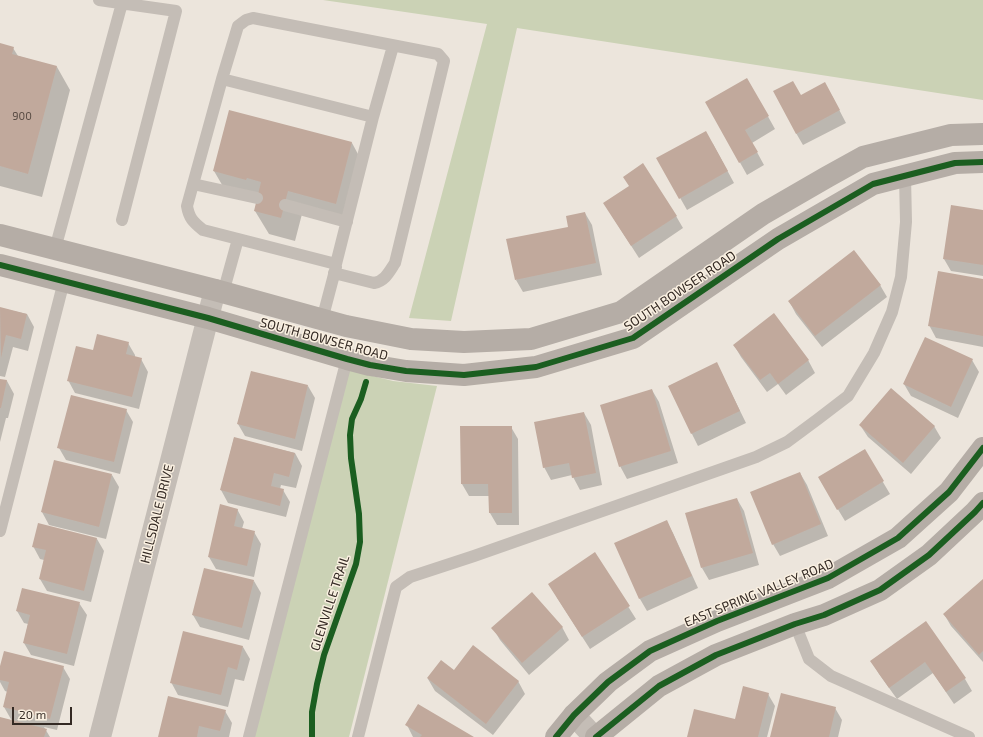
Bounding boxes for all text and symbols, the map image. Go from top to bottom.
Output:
house number: 900 [12,109,32,123]
street label: SOUTH BOWSER ROAD [621,248,739,334]
street label: SOUTH BOWSER ROAD [258,314,390,364]
street label: HILLSDALE DRIVE [137,463,177,565]
street label: GLENVILLE TRAIL [307,553,353,653]
street label: EAST SPRING VALLEY ROAD [682,556,836,630]
scale bar [14,699,74,725]
text: 20 m [19,707,46,721]

